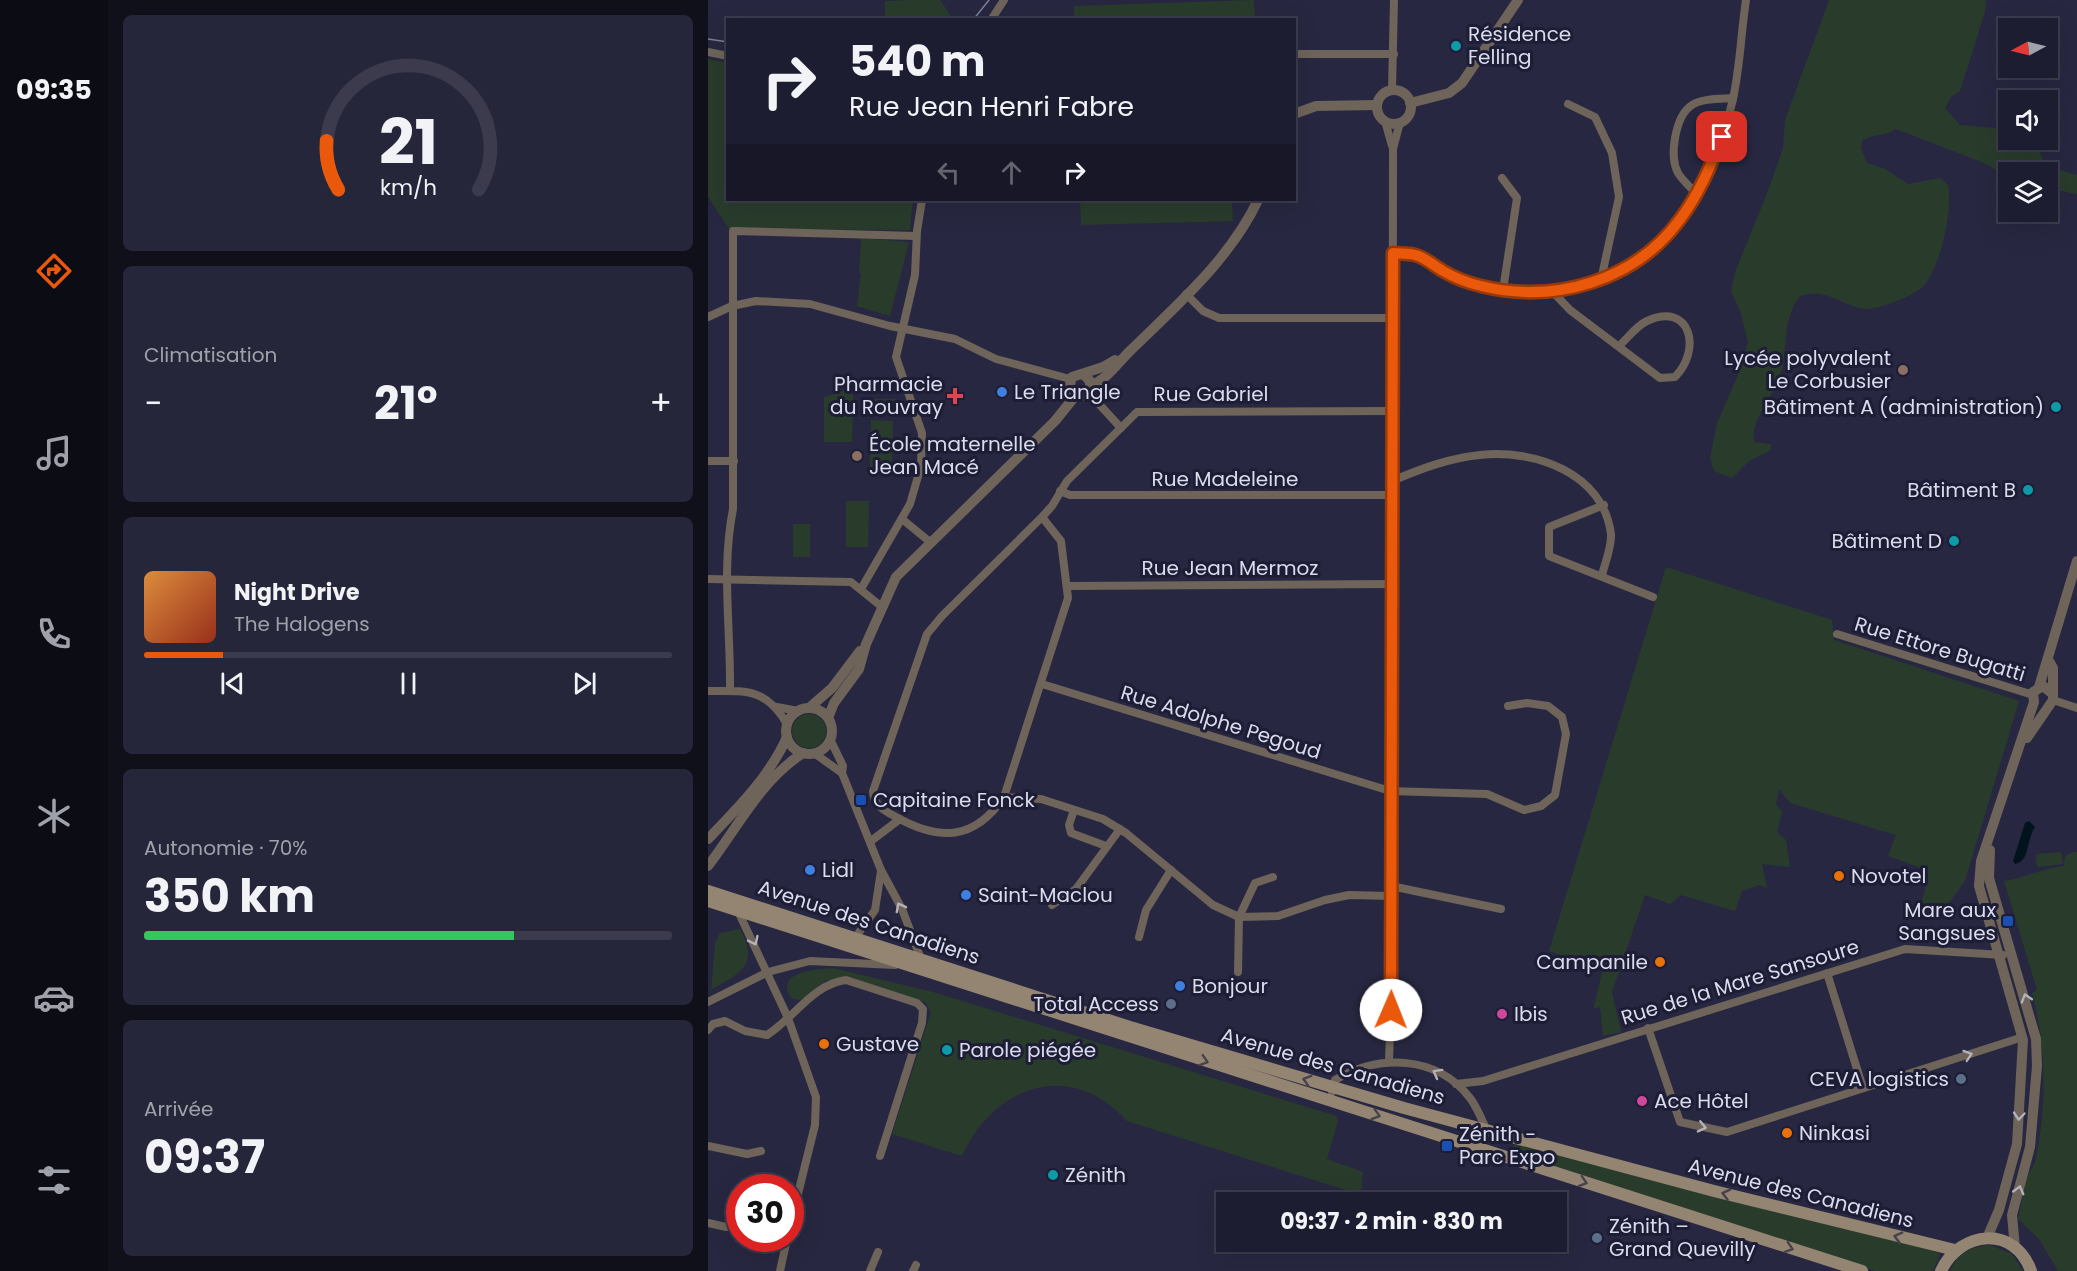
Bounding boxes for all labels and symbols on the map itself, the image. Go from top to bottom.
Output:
north arrow [1998,18,2058,78]
place label: Résidence Felling [1468,20,1571,71]
marker: Résidence Felling [1449,39,1463,53]
pin [1696,111,1747,162]
place label: Lycée polyvalent Le Corbusier [1724,344,1891,395]
marker: Lycée polyvalent Le Corbusier [1896,363,1910,377]
place label: Pharmacie du Rouvray [830,370,943,421]
place label: Le Triangle [1014,378,1121,406]
street label: Rue Gabriel [1154,380,1269,408]
marker: Le Triangle [995,385,1009,399]
marker: Pharmacie du Rouvray [948,389,962,403]
place label: Bâtiment A (administration) [1764,393,2044,421]
marker: Bâtiment A (administration) [2049,400,2063,414]
place label: École maternelle Jean Macé [869,430,1036,481]
marker: École maternelle Jean Macé [850,449,864,463]
street label: Rue Madeleine [1152,465,1298,493]
place label: Bâtiment B [1907,476,2016,504]
marker: Bâtiment B [2021,483,2035,497]
place label: Bâtiment D [1831,527,1942,555]
marker: Bâtiment D [1947,534,1961,548]
street label: Rue Jean Mermoz [1142,554,1318,582]
street label: Rue Ettore Bugatti [1851,610,2029,688]
street label: Rue Adolphe Pegoud [1117,678,1325,766]
place label: Capitaine Fonck [873,786,1035,814]
marker: Capitaine Fonck [854,793,868,807]
place label: Lidl [822,856,854,884]
place label: Novotel [1851,862,1926,890]
marker: Lidl [803,863,817,877]
marker: Novotel [1832,869,1846,883]
street label: Avenue des Canadiens [755,873,983,971]
place label: Saint-Maclou [978,881,1113,909]
marker: Saint-Maclou [959,888,973,902]
place label: Mare aux Sangsues [1898,896,1996,947]
one-way arrow [896,902,907,913]
marker: Mare aux Sangsues [2001,914,2015,928]
street label: Rue de la Mare Sansoure [1617,932,1863,1032]
one-way arrow [746,935,758,946]
place label: Campanile [1536,948,1648,976]
marker: Campanile [1653,955,1667,969]
place label: Bonjour [1192,972,1268,1000]
position arrow [1359,978,1423,1042]
marker: Bonjour [1173,979,1187,993]
place label: Total Access [1033,990,1159,1018]
one-way arrow [2021,993,2033,1004]
marker: Total Access [1164,997,1178,1011]
place label: Ibis [1514,1000,1548,1028]
marker: Ibis [1495,1007,1509,1021]
street label: Avenue des Canadiens [1218,1021,1448,1111]
place label: Gustave [836,1030,919,1058]
place label: Parole piégée [959,1036,1096,1064]
marker: Gustave [817,1037,831,1051]
marker: Parole piégée [940,1043,954,1057]
one-way arrow [1962,1050,1973,1062]
one-way arrow [1198,1053,1209,1066]
place label: CEVA logistics [1810,1065,1949,1093]
one-way arrow [1433,1069,1444,1080]
marker: CEVA logistics [1954,1072,1968,1086]
one-way arrow [1302,1075,1313,1087]
place label: Ace Hôtel [1654,1087,1749,1115]
marker: Ace Hôtel [1635,1094,1649,1108]
one-way arrow [1370,1108,1381,1120]
one-way arrow [2013,1112,2026,1121]
one-way arrow [1696,1119,1706,1132]
place label: Ninkasi [1799,1119,1870,1147]
place label: Zénith - Parc Expo [1459,1120,1555,1171]
marker: Ninkasi [1780,1126,1794,1140]
marker: Zénith - Parc Expo [1440,1139,1454,1153]
street label: Avenue des Canadiens [1685,1151,1917,1235]
place label: Zénith [1065,1161,1126,1189]
marker: Zénith [1046,1168,1060,1182]
speed limit sign: 30 [726,1174,804,1252]
one-way arrow [1577,1175,1588,1188]
one-way arrow [2012,1185,2024,1196]
one-way arrow [1722,1188,1732,1201]
place label: Zénith – Grand Quevilly [1609,1212,1755,1263]
marker: Zénith – Grand Quevilly [1590,1231,1604,1245]
one-way arrow [1893,1232,1903,1245]
one-way arrow [1783,1241,1794,1253]

